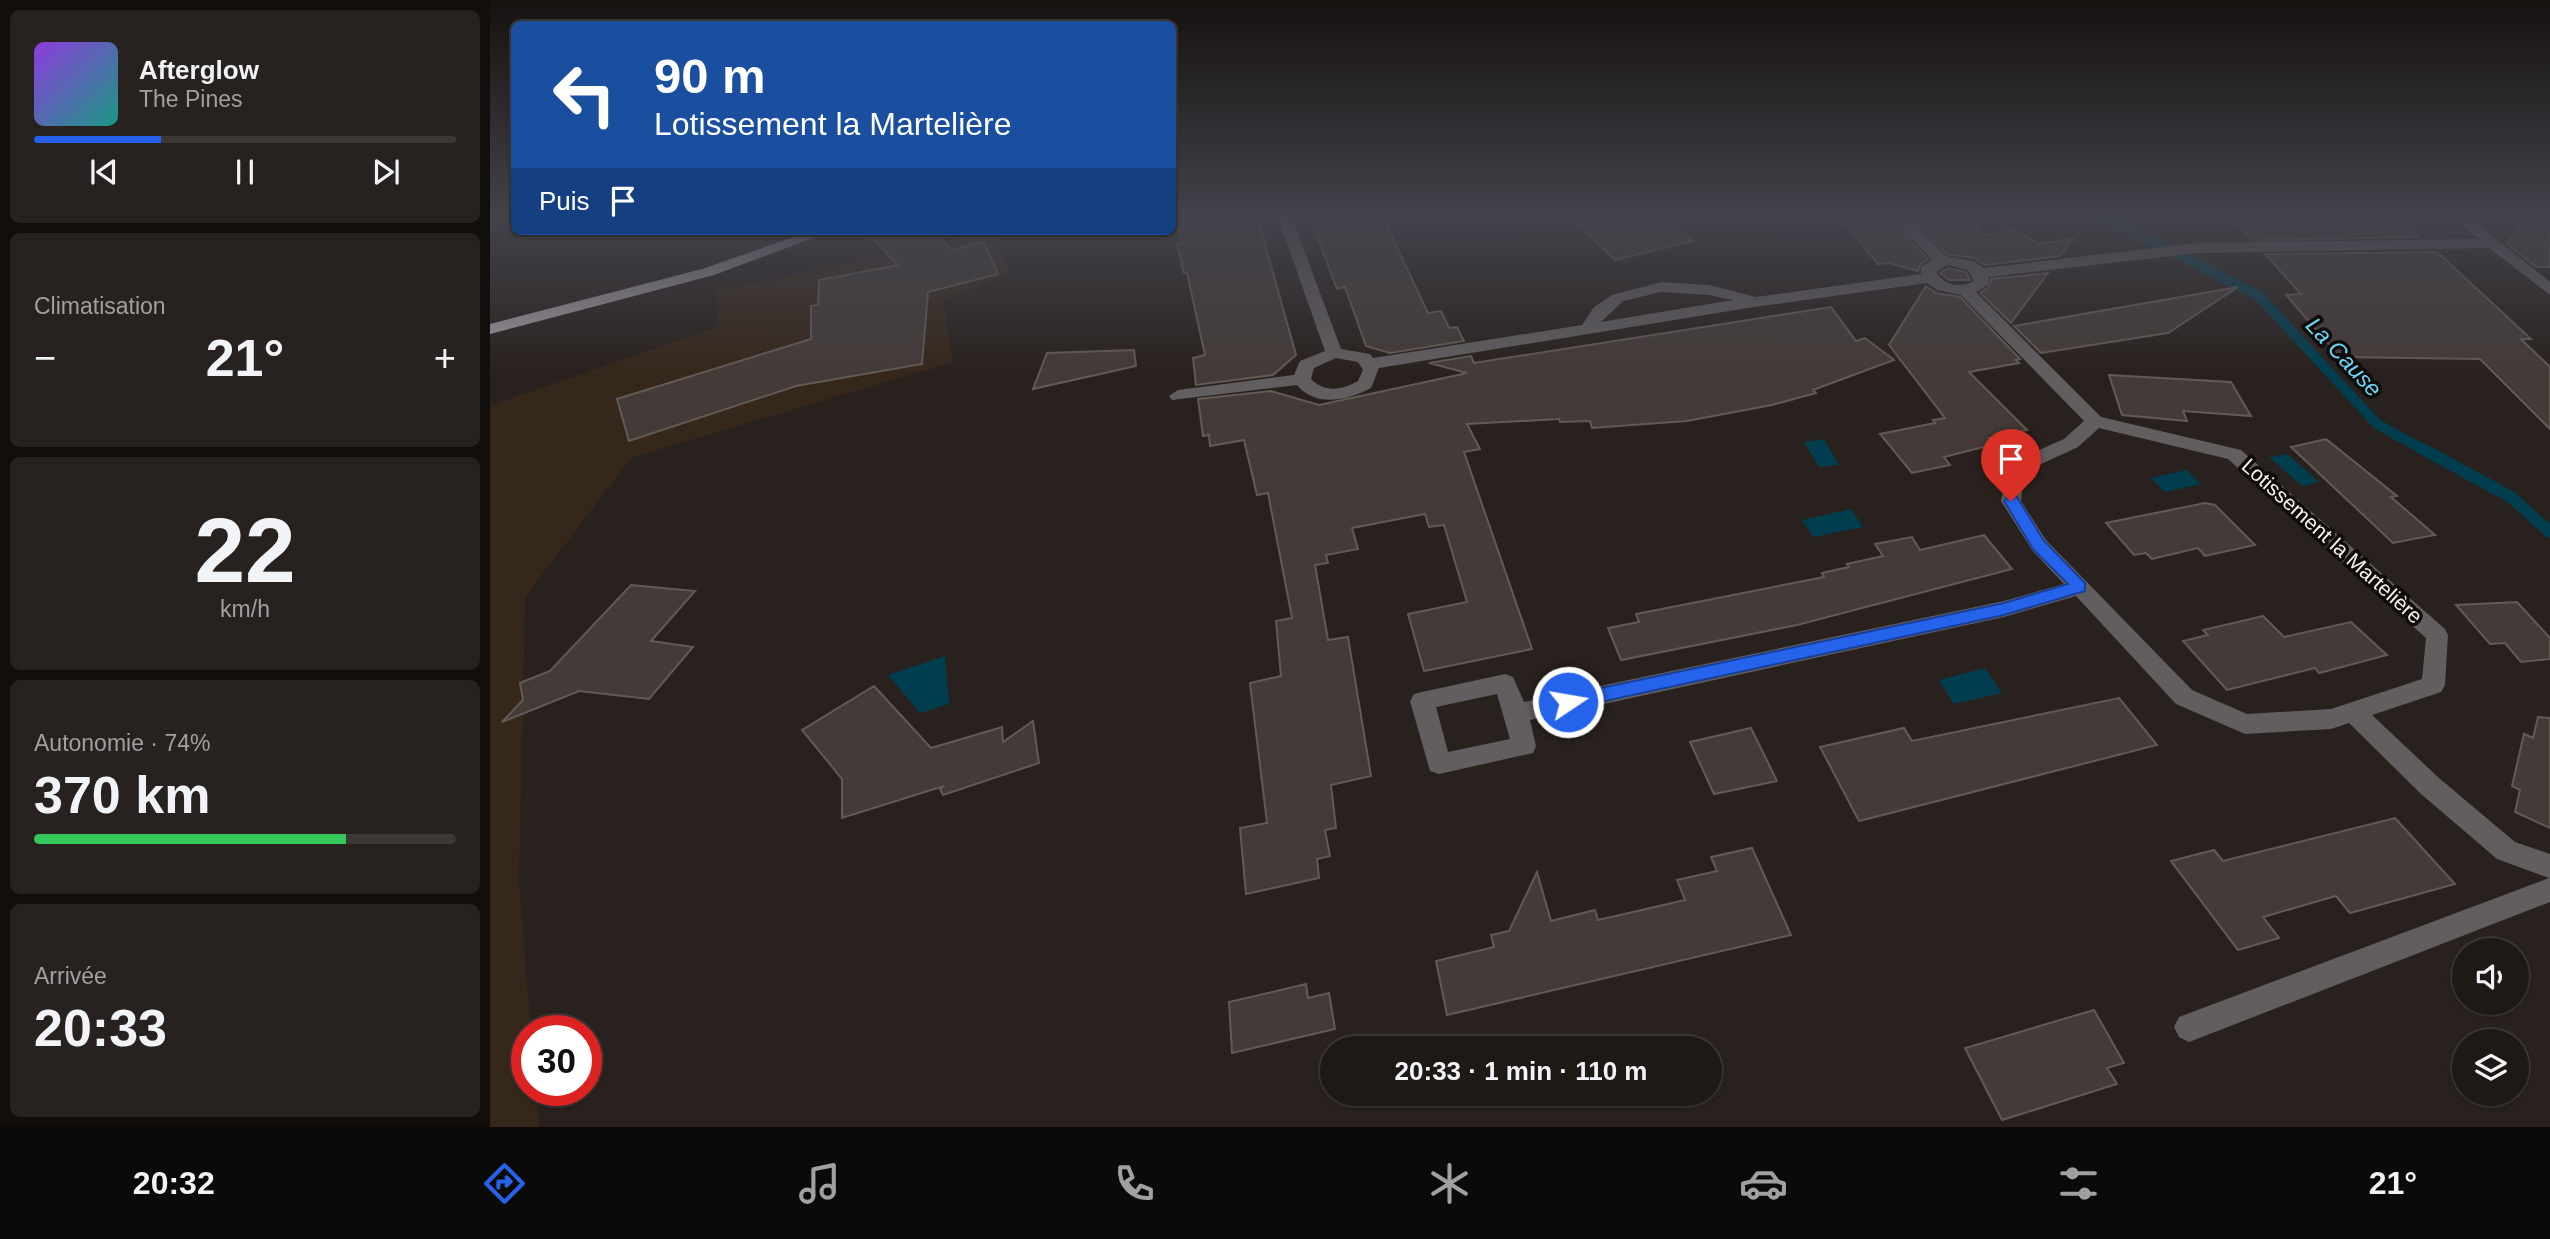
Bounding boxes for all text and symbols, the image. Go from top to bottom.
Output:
icon: left [539,49,630,140]
text: 90 m [654,49,766,103]
text: Afterglow [139,55,259,85]
text: The Pines [139,86,243,112]
text: Lotissement la Martelière [654,106,1011,142]
icon: previous [85,153,123,191]
icon: pause [226,153,264,191]
icon: next [367,153,405,191]
icon: arrive [604,182,642,220]
text: Puis [539,186,590,216]
text: Climatisation [34,293,166,319]
water label: La Cause [2301,312,2387,402]
text: 21° [206,329,284,387]
text: − [34,337,56,379]
text: + [434,337,456,379]
pin [1981,429,2041,501]
icon: arrive [1992,440,2030,478]
street label: Lotissement la Martelière [2237,454,2427,628]
text: 22 [194,500,296,601]
text: km/h [220,596,270,622]
position arrow [1531,665,1605,739]
text: Autonomie · 74% [34,730,210,756]
text: 370 km [34,766,210,824]
map controls [2452,938,2529,1106]
button: sound [2452,938,2529,1015]
text: Arrivée [34,963,107,989]
text: 20:33 [34,999,167,1057]
speed limit sign: 30 [511,1015,602,1106]
button: layers [2452,1029,2529,1106]
text: 20:33 · 1 min · 110 m [1395,1056,1647,1086]
icon: directions [480,1159,529,1208]
icon: music [795,1159,844,1208]
icon: phone [1110,1159,1159,1208]
icon: climate [1425,1159,1474,1208]
icon: car [1739,1159,1788,1208]
icon: filters [2054,1159,2103,1208]
text: 20:32 [133,1165,215,1201]
text: 21° [2369,1165,2417,1201]

